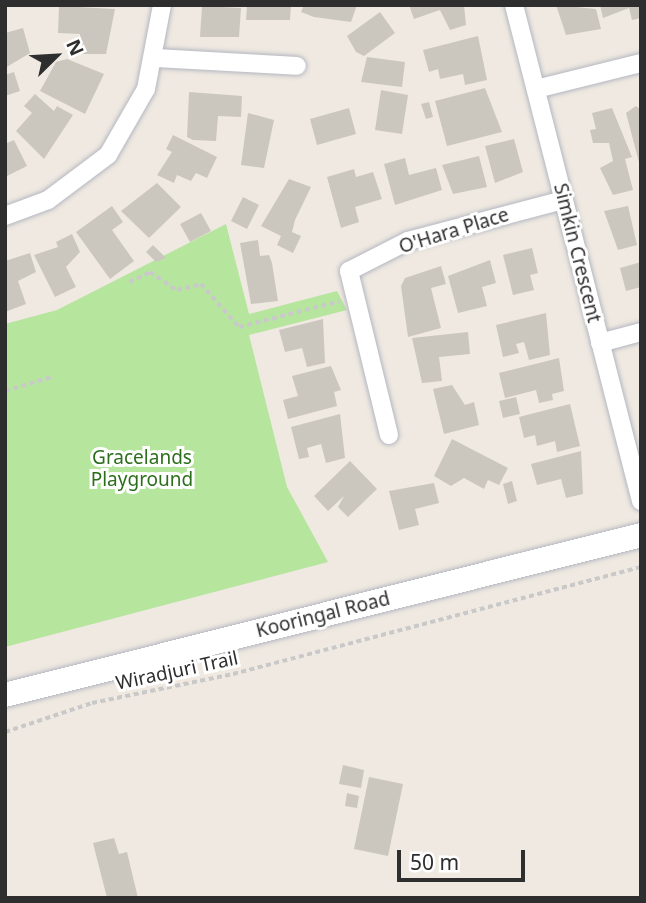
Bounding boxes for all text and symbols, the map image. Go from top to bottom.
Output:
north arrow [21,21,91,91]
text: N [60,35,90,60]
street label: Simkin Crescent [549,181,605,325]
street label: O'Hara Place [396,203,512,259]
park label: Gracelands Playground [91,447,193,491]
street label: Kooringal Road [254,587,392,643]
street label: Wiradjuri Trail [114,647,240,695]
scale bar [401,836,529,880]
text: 50 m [410,848,459,876]

